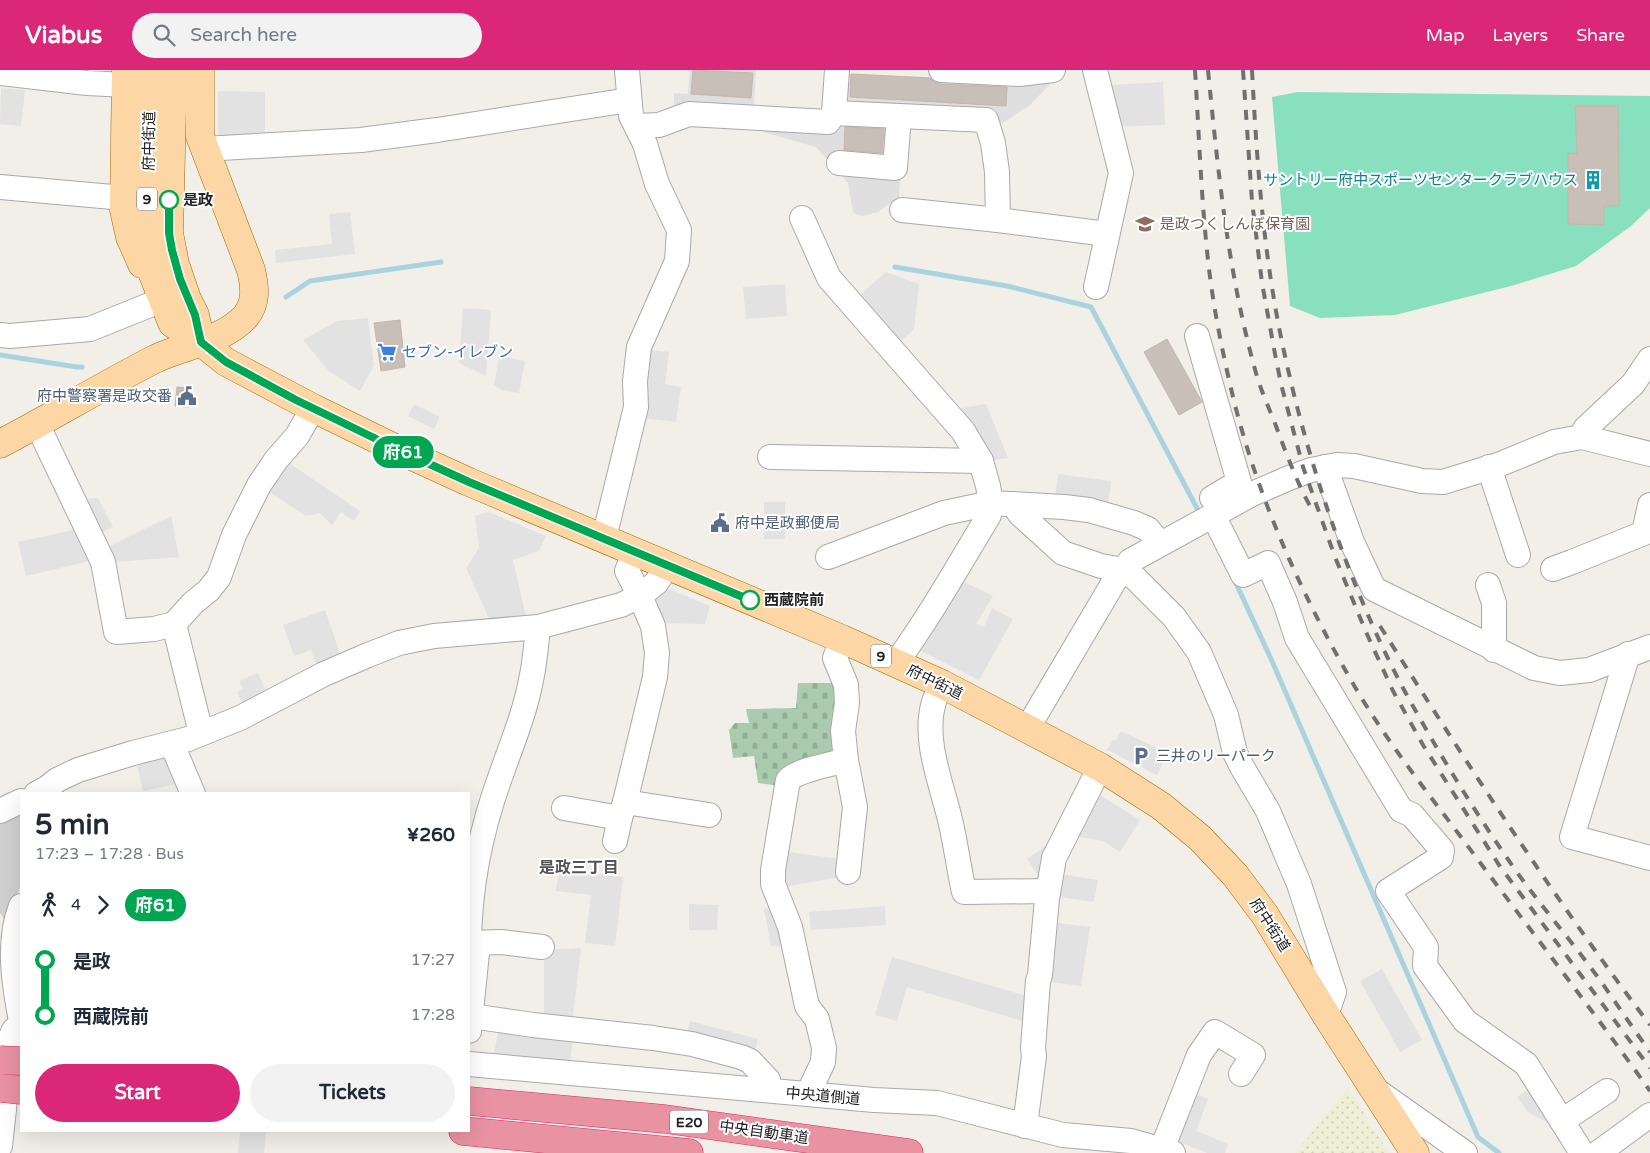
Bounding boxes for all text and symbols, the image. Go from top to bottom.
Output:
search box [132,13,482,58]
text: Viabus [25,21,102,50]
icon: search [150,21,178,49]
text: Search here [190,24,297,46]
text: Map [1426,24,1465,46]
text: Layers [1493,24,1548,46]
text: Share [1576,24,1625,46]
street label: 府中街道 [139,111,159,171]
building icon: サントリー府中スポーツセンタークラブハウス [1582,169,1604,191]
place label: サントリー府中スポーツセンタークラブハウス [1263,171,1578,189]
road number: 9 [137,188,157,210]
marker: 是政 [159,190,179,210]
place label: 是政 [183,191,213,209]
school or university icon: 是政つくしんぼ保育園 [1134,213,1156,235]
place label: 是政つくしんぼ保育園 [1160,215,1310,233]
supermarket icon: セブン-イレブン [376,341,398,363]
place label: セブン-イレブン [402,343,513,361]
public building icon: 府中警察署是政交番 [176,385,198,407]
place label: 府中警察署是政交番 [37,387,172,405]
line badge: 府61 [374,436,432,468]
text: 府61 [383,441,423,463]
public building icon: 府中是政郵便局 [709,512,731,534]
place label: 府中是政郵便局 [735,514,840,532]
marker: 西蔵院前 [740,590,760,610]
place label: 西蔵院前 [764,591,824,609]
road number: 9 [871,644,891,668]
street label: 府中街道 [904,661,966,703]
parking icon: 三井のリーパーク [1130,745,1152,767]
place label: 三井のリーパーク [1156,747,1276,765]
text: 5 min [35,808,110,842]
text: ¥260 [407,824,455,846]
text: 17:23 – 17:28 · Bus [35,844,184,864]
district label: 是政三丁目 [539,858,619,878]
icon: walk [35,891,63,919]
icon: forward [89,891,117,919]
text: 府61 [135,894,176,916]
text: 4 [71,895,81,915]
street label: 府中街道 [1246,895,1294,955]
text: 17:27 [411,950,455,970]
text: 是政 [73,951,111,973]
text: 17:28 [411,1005,455,1025]
text: 西蔵院前 [73,1006,149,1028]
button: Start [35,1064,240,1122]
button: Tickets [250,1064,455,1122]
street label: 中央道側道 [785,1084,861,1108]
road number: E20 [670,1110,708,1134]
street label: 中央自動車道 [718,1117,810,1147]

